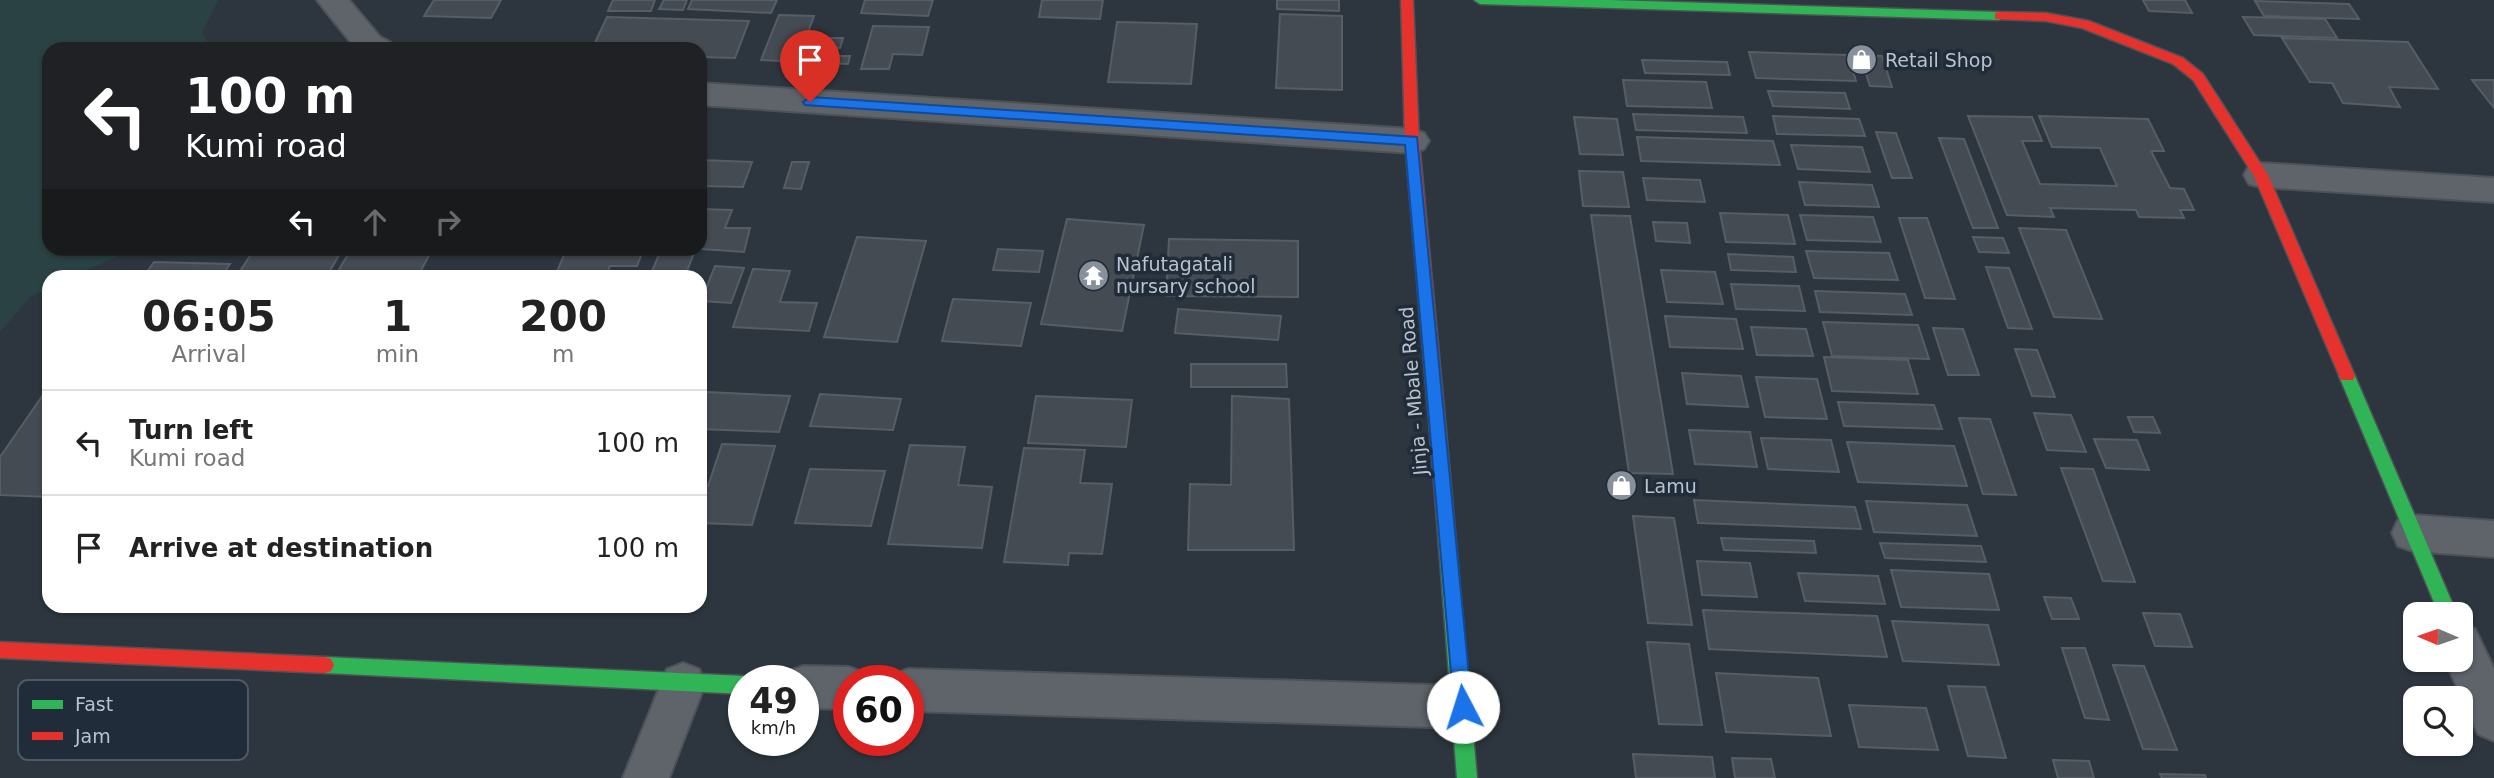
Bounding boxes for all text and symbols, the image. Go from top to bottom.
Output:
pin [780,30,840,102]
icon: arrive [791,41,829,79]
shop icon: Retail Shop [1845,43,1879,77]
place label: Retail Shop [1885,49,1993,71]
text: 100 m [185,68,355,125]
icon: left [70,70,161,161]
text: Kumi road [185,127,347,165]
icon: left [283,203,321,241]
icon: ahead [356,203,394,241]
icon: right [429,203,467,241]
place label: Nafutagatali nursary school [1116,253,1255,297]
temple icon: Nafutagatali nursary school [1076,258,1110,292]
text: 06:05 [142,292,276,341]
text: 1 [383,292,412,341]
text: 200 [519,292,607,341]
street label: Jinja - Mbale Road [1395,306,1431,477]
text: Arrival [172,341,246,367]
text: min [376,341,419,367]
text: m [552,341,574,367]
text: Turn left [129,415,253,445]
icon: left [70,424,108,462]
text: 100 m [596,428,679,458]
text: Kumi road [129,445,245,471]
shop icon: Lamu [1604,469,1638,503]
place label: Lamu [1644,475,1697,497]
icon: arrive [70,529,108,567]
text: Arrive at destination [129,533,433,563]
text: 100 m [596,533,679,563]
north arrow [2403,602,2473,672]
map controls [2403,602,2473,756]
speed limit sign: 60 [833,665,924,756]
position arrow [1426,670,1500,744]
legend [18,680,248,760]
text: 49 [749,681,798,721]
button: search [2403,686,2473,756]
text: Fast [75,693,113,715]
text: km/h [751,717,796,738]
text: Jam [74,725,111,747]

